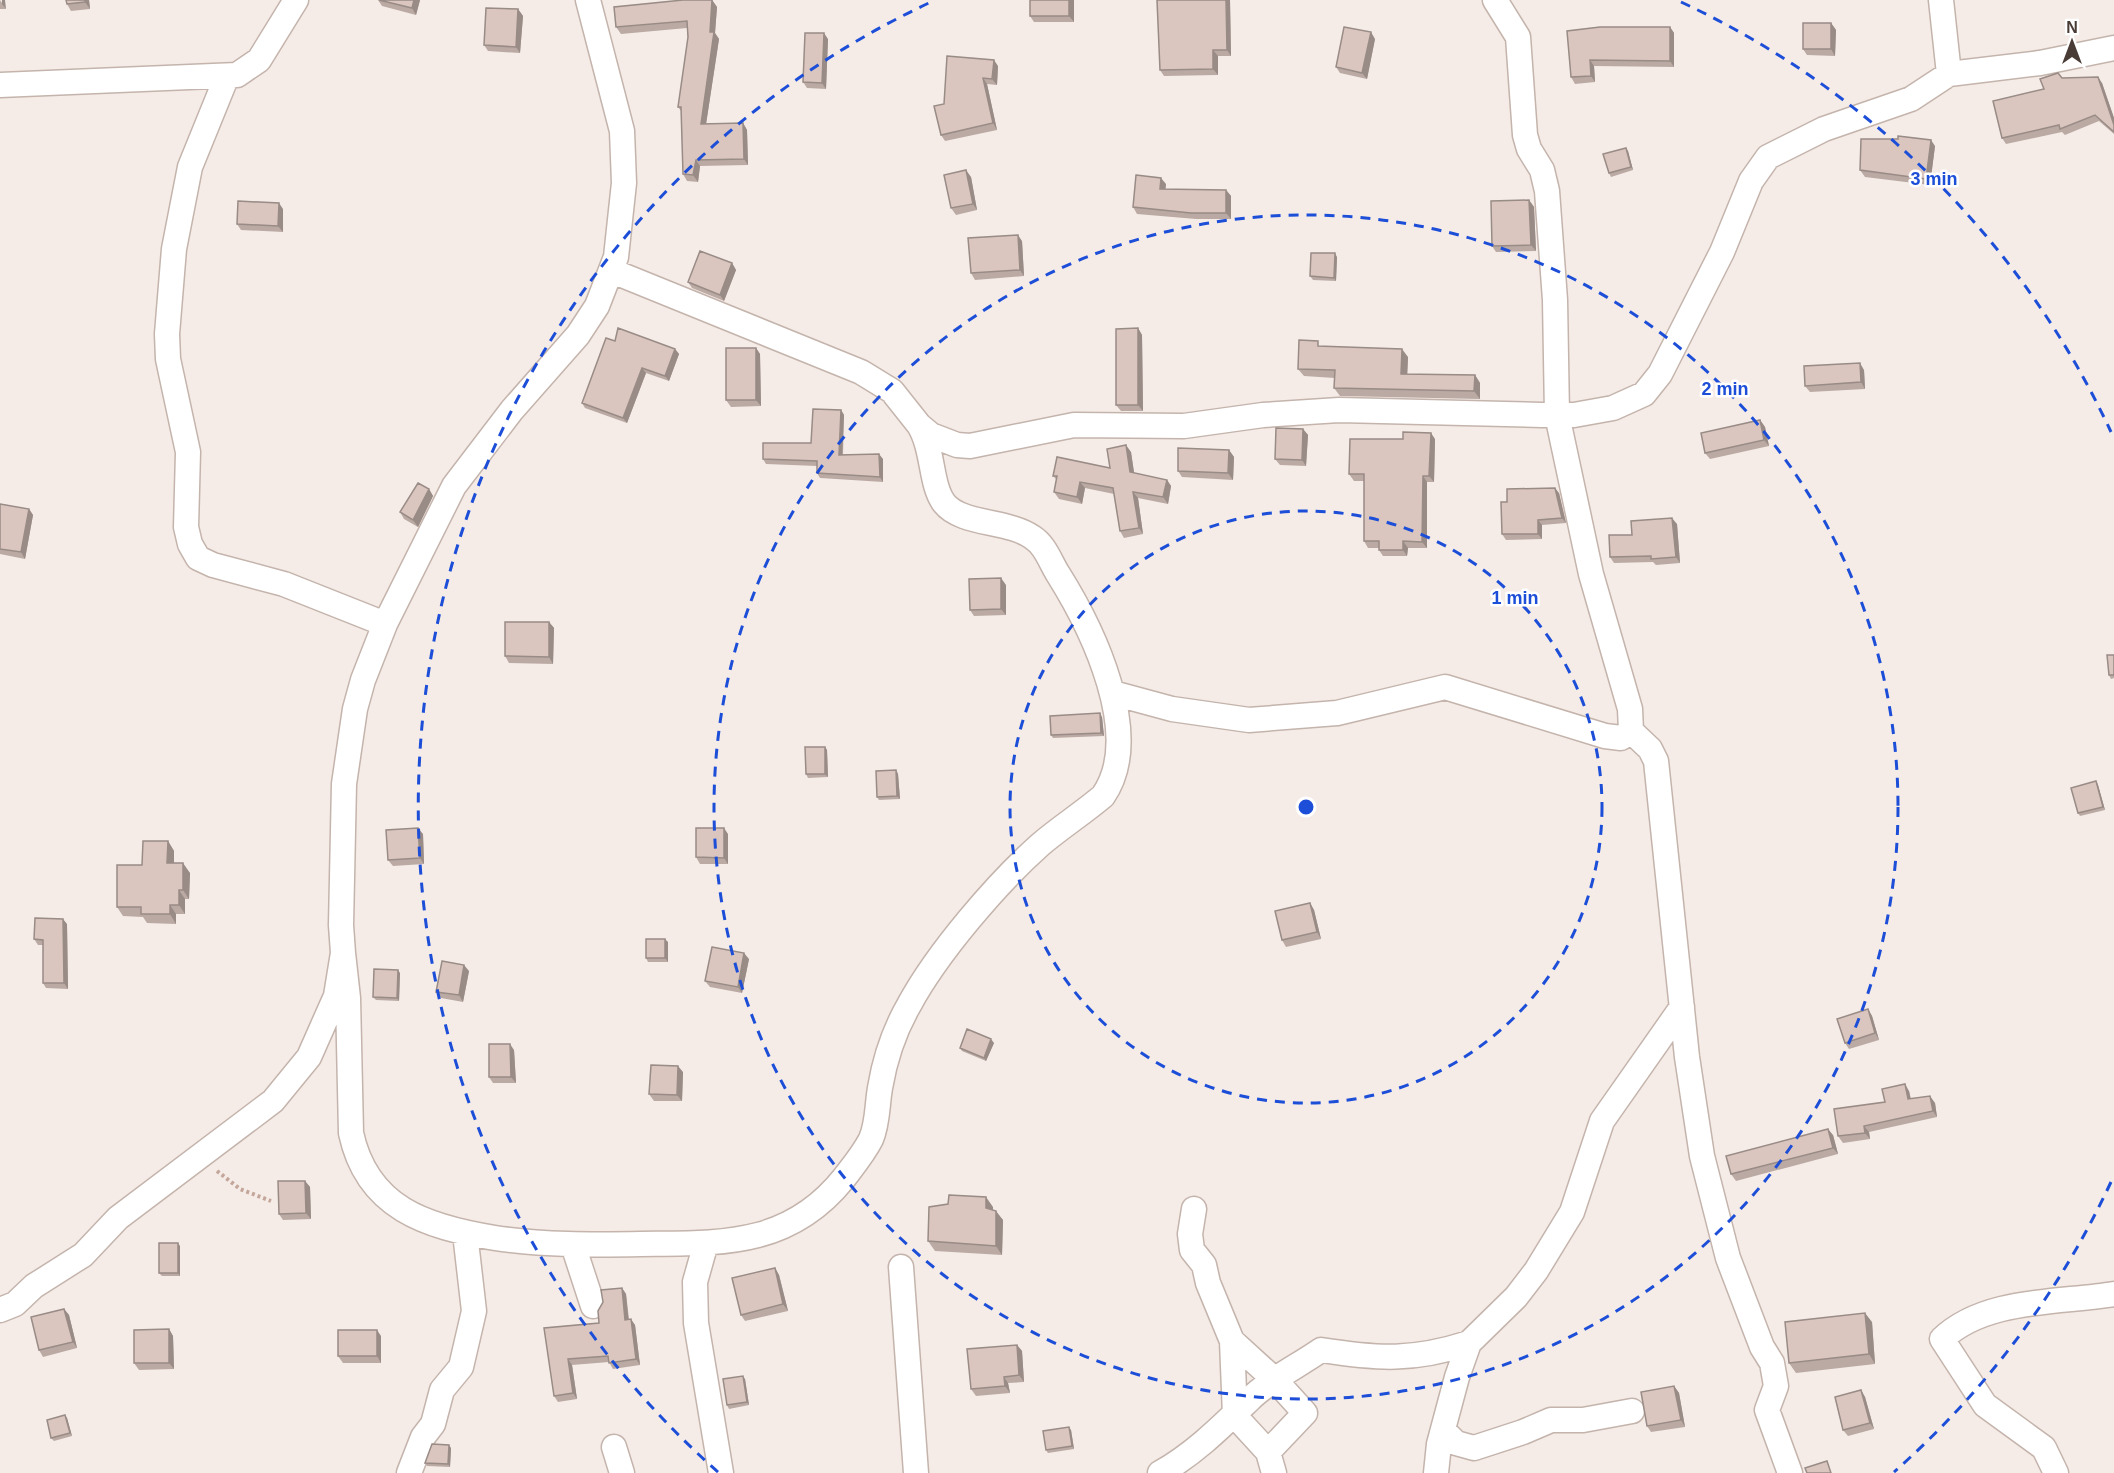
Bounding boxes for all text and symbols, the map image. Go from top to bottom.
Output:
north arrow [2042,12,2102,72]
text: N [2066,19,2078,36]
text: 3 min [1910,169,1958,189]
text: 2 min [1701,379,1749,399]
text: 1 min [1491,588,1539,608]
centre of rings [1296,797,1316,817]

